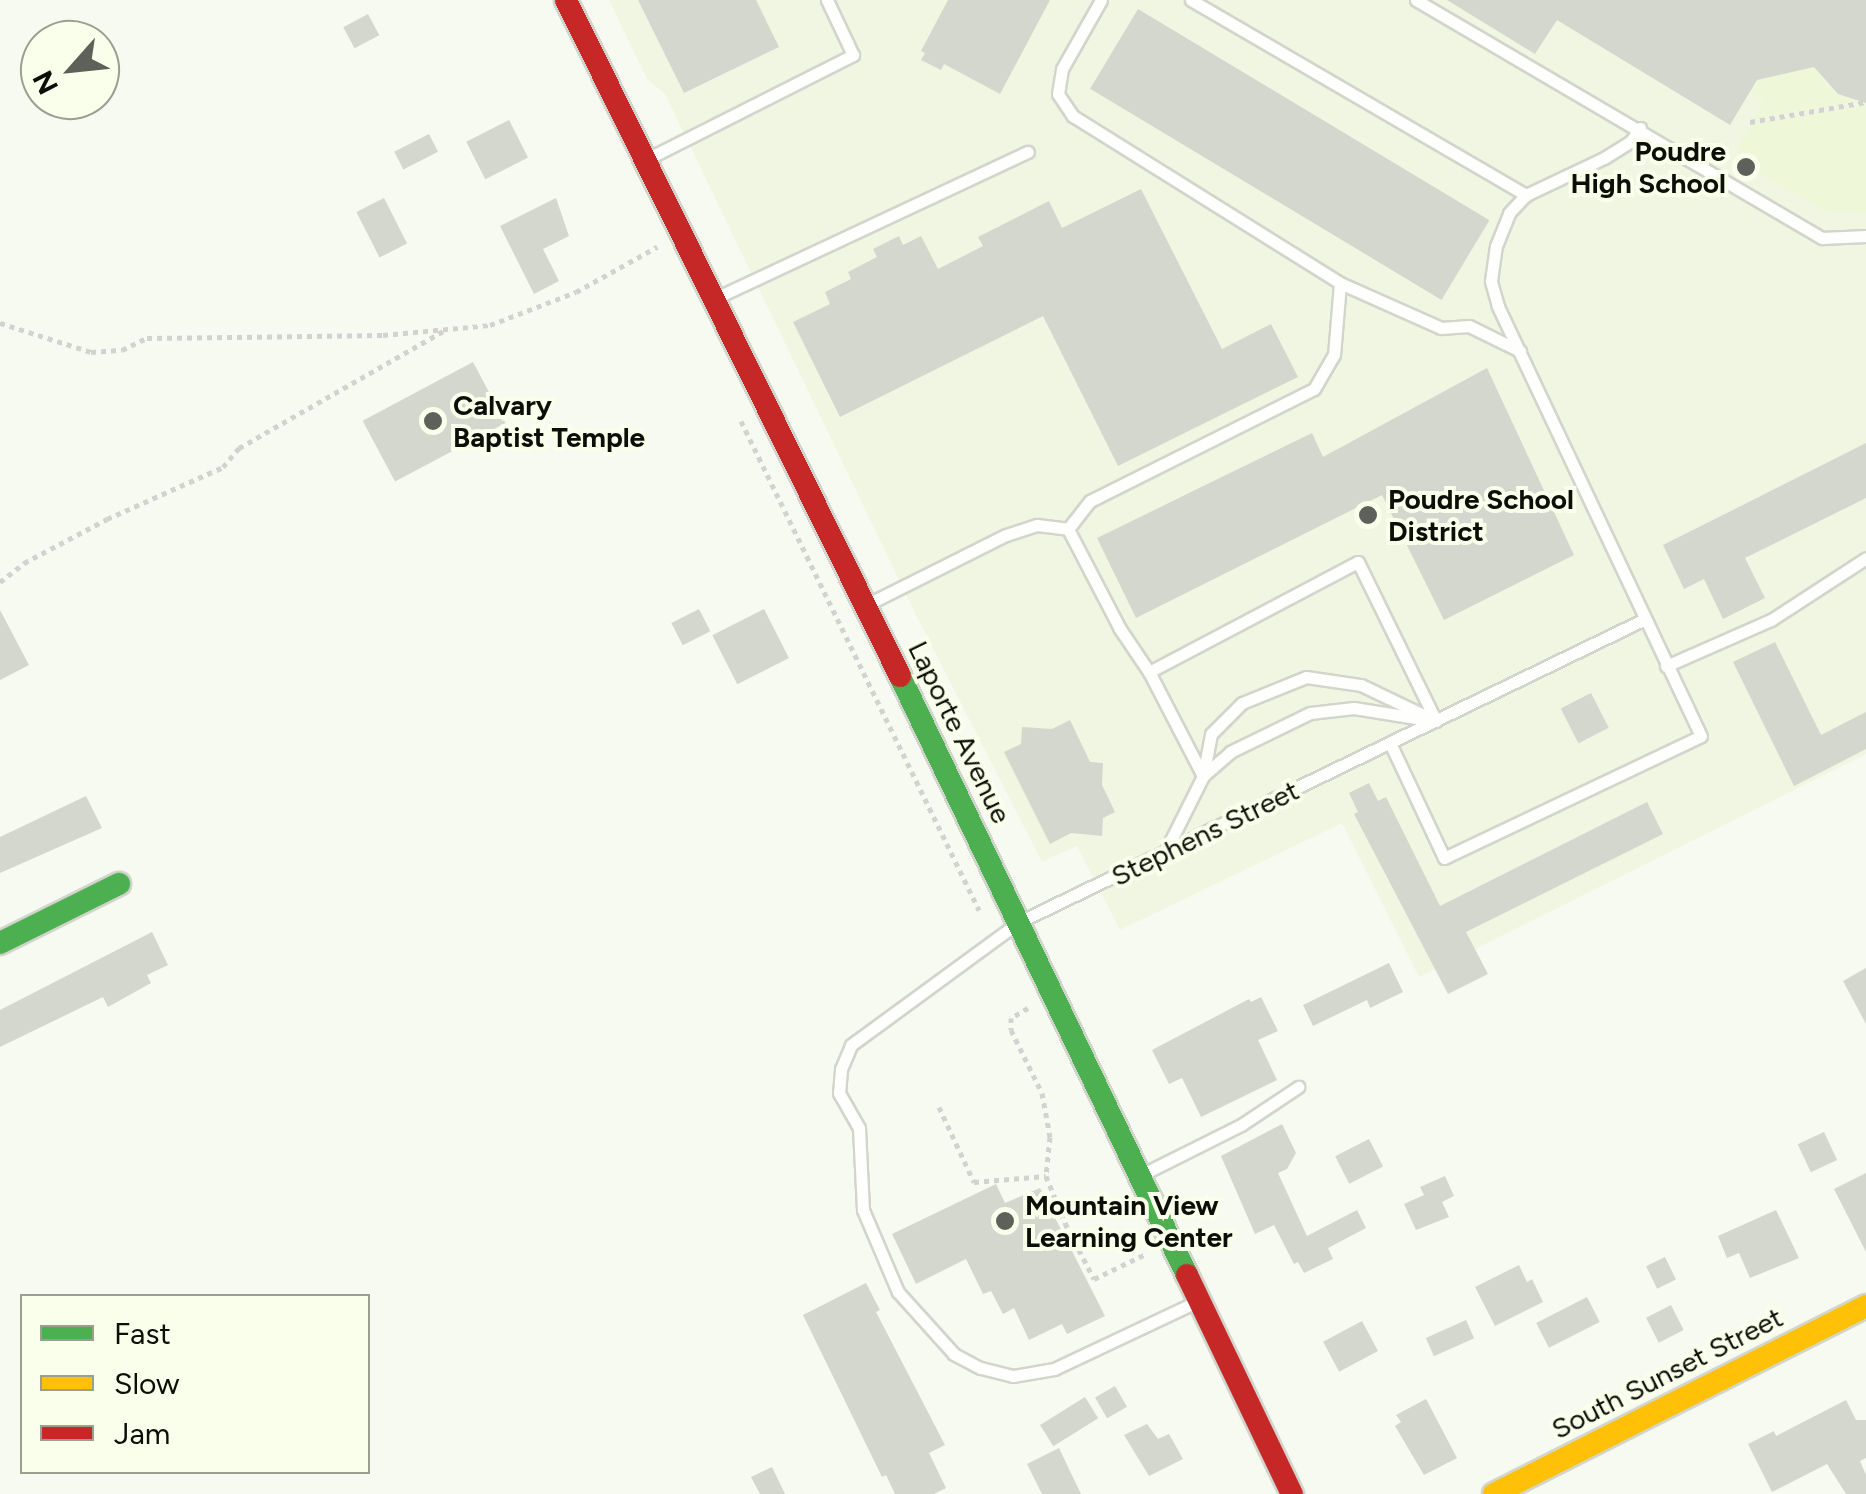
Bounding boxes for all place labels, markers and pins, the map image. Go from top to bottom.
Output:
place label: Poudre High School [1571,134,1726,200]
marker: Poudre High School [1735,156,1757,178]
place label: Calvary Baptist Temple [453,388,645,454]
marker: Calvary Baptist Temple [422,410,444,432]
place label: Poudre School District [1388,482,1574,548]
marker: Poudre School District [1357,504,1379,526]
place label: Mountain View Learning Center [1025,1188,1233,1254]
marker: Mountain View Learning Center [994,1210,1016,1232]

